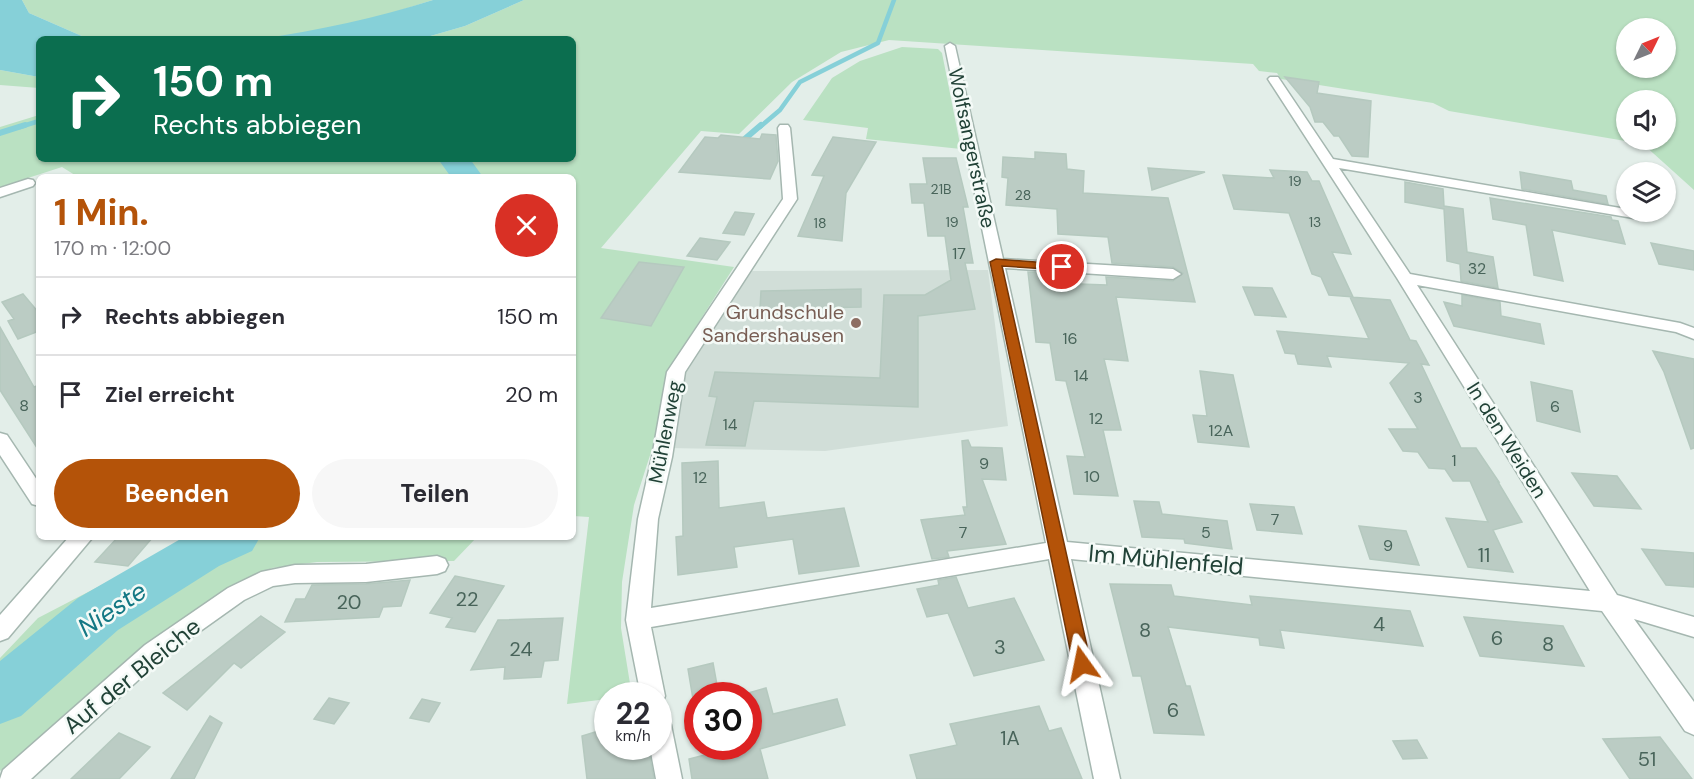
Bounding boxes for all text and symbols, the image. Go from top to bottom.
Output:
north arrow [1616,18,1676,78]
map controls [1616,18,1676,222]
text: 150 m [153,54,273,109]
icon: right [54,60,132,138]
street label: Wolfsangerstraße [942,66,1002,230]
button: sound [1616,90,1676,150]
text: Rechts abbiegen [153,107,361,142]
button: layers [1616,162,1676,222]
house number: 19 [1288,172,1302,190]
house number: 21B [931,180,951,198]
house number: 28 [1015,186,1031,204]
text: 1 Min. [54,189,149,236]
button: close [495,194,558,257]
house number: 19 [945,213,959,231]
house number: 13 [1309,213,1321,231]
house number: 18 [814,214,826,232]
text: 170 m · 12:00 [54,235,171,261]
pin [1036,241,1087,292]
house number: 17 [952,243,966,264]
icon: arrive [1045,250,1078,283]
house number: 32 [1468,258,1486,279]
place label: Grundschule Sandershausen [702,299,844,348]
icon: right [54,300,87,333]
text: Rechts abbiegen [105,302,285,331]
text: 150 m [497,302,558,331]
marker: Grundschule Sandershausen [849,316,863,330]
house number: 16 [1062,328,1078,349]
house number: 14 [1074,365,1089,386]
street label: In den Weiden [1461,377,1553,503]
icon: arrive [54,378,87,411]
street label: Mühlenweg [642,378,688,486]
text: Ziel erreicht [105,380,235,409]
text: 20 m [505,380,558,409]
house number: 3 [1413,387,1423,408]
house number: 8 [19,395,29,416]
house number: 6 [1550,396,1560,417]
house number: 12 [1089,408,1103,429]
house number: 14 [723,414,738,435]
house number: 12A [1209,420,1234,441]
house number: 1 [1452,450,1457,471]
house number: 9 [979,453,989,474]
button: Beenden [54,459,300,528]
button: Teilen [312,459,558,528]
house number: 10 [1084,466,1100,487]
house number: 12 [693,467,707,488]
house number: 7 [1271,509,1279,530]
house number: 7 [959,522,967,543]
house number: 5 [1201,522,1211,543]
house number: 9 [1383,535,1393,556]
street label: Im Mühlenfeld [1087,537,1245,582]
house number: 11 [1478,542,1490,568]
water label: Nieste [71,574,153,644]
house number: 22 [455,586,479,612]
house number: 20 [337,589,362,615]
street label: Auf der Bleiche [57,611,207,741]
house number: 4 [1373,611,1385,637]
house number: 8 [1139,617,1151,643]
house number: 6 [1491,625,1503,651]
house number: 8 [1542,631,1554,657]
position arrow [1050,632,1114,696]
house number: 3 [994,634,1006,660]
house number: 24 [509,636,533,662]
speed limit sign: 30 [684,682,762,760]
text: 22 [616,694,650,733]
house number: 6 [1167,697,1179,723]
house number: 1A [1000,725,1020,751]
text: km/h [615,726,651,746]
house number: 51 [1638,746,1656,772]

